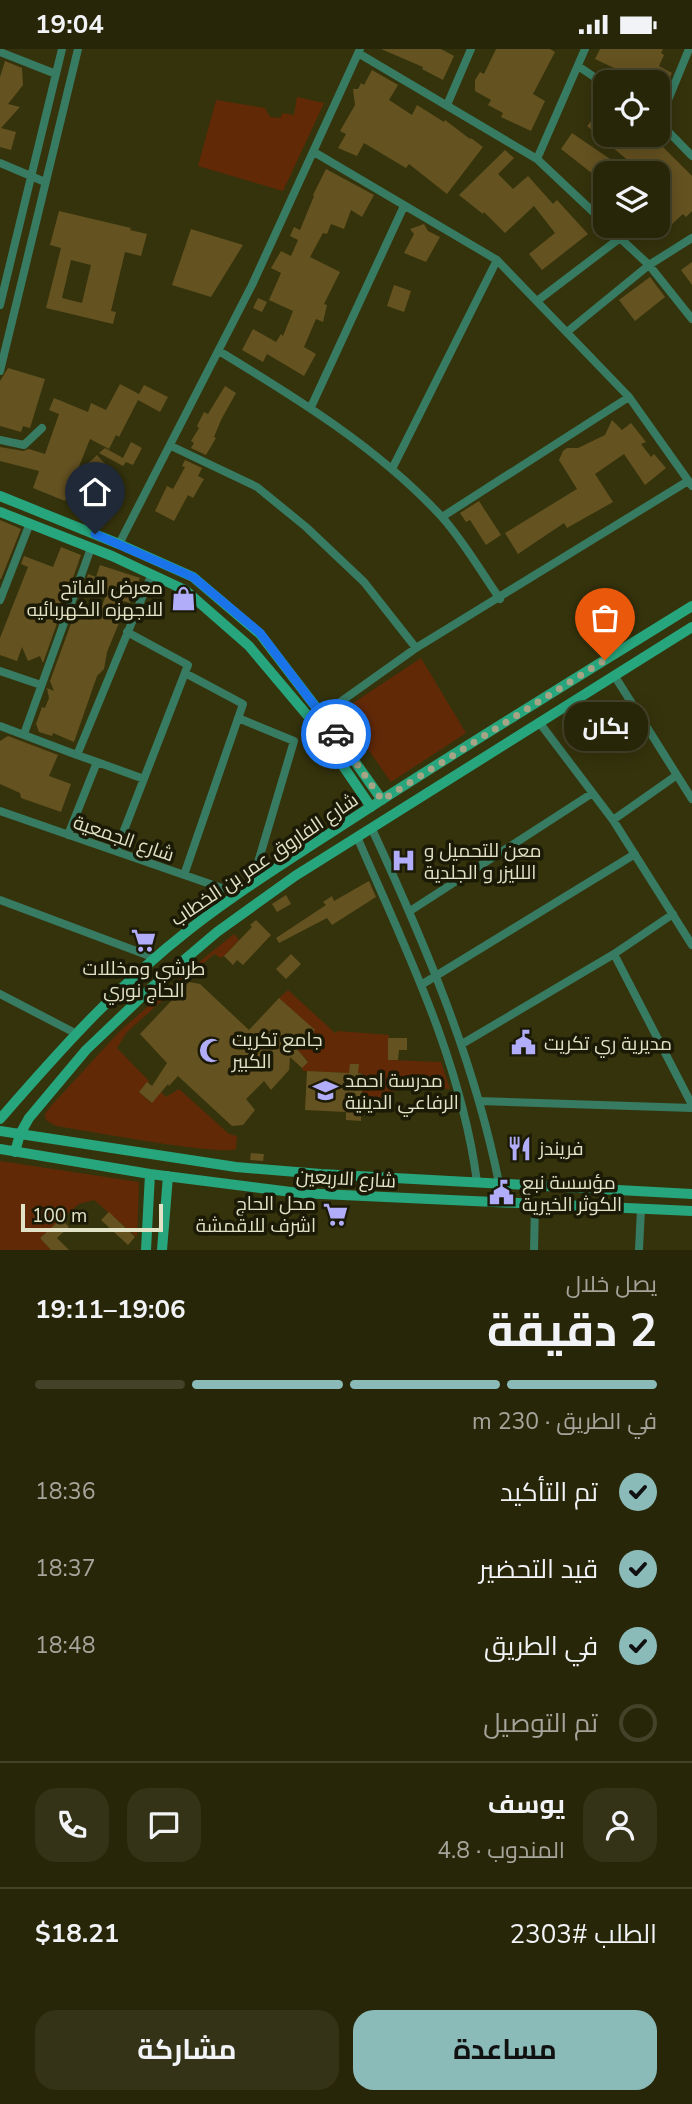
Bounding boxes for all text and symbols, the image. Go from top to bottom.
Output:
text: 19:04 [35,7,104,42]
map controls [593,70,670,238]
button: locate [593,70,670,147]
button: layers [593,161,670,238]
pin [65,462,125,534]
icon: home [76,473,114,511]
place label: معرض الفاتح للاجهزه الكهربائيه [27,575,163,623]
shop icon: معرض الفاتح للاجهزه الكهربائيه [169,584,197,612]
pin [575,588,635,660]
icon: bag [586,599,624,637]
courier [301,699,371,769]
callout: بكان [563,702,647,751]
text: بكان [582,711,630,742]
icon: car [317,715,355,753]
street label: شارع الفاروق عمر بن الخطاب [166,787,363,932]
street label: شارع الجمعية [70,810,178,868]
place label: معن للتحميل و اللليزر و الجلدية [424,838,541,886]
hospital icon: معن للتحميل و اللليزر و الجلدية [390,847,418,875]
supermarket icon: طرشي ومخللات الحاج نوري [130,926,158,954]
place label: طرشي ومخللات الحاج نوري [83,956,205,1005]
place label: جامع تكريت الكبير [231,1027,323,1075]
public building icon: مديرية ري تكريت [510,1029,538,1057]
place label: مديرية ري تكريت [544,1031,672,1058]
mosque icon: جامع تكريت الكبير [198,1036,226,1064]
place label: مدرسة احمد الرفاعي الدينية [345,1068,459,1117]
school or university icon: مدرسة احمد الرفاعي الدينية [311,1077,339,1105]
restaurant icon: فريندز [505,1134,533,1162]
place label: فريندز [538,1136,584,1162]
street label: شارع الاربعين [295,1163,397,1195]
place label: مؤسسة نبع الكوثر الخيرية [522,1170,622,1218]
public building icon: مؤسسة نبع الكوثر الخيرية [488,1179,516,1207]
place label: محل الحاج اشرف للاقمشة [196,1191,316,1239]
supermarket icon: محل الحاج اشرف للاقمشة [322,1200,350,1228]
scale bar [21,1201,163,1233]
text: 100 m [32,1203,87,1229]
text: يصل خلال [566,1269,657,1300]
text: 19:06–19:11 [35,1292,186,1327]
text: 2 دقيقة [487,1299,657,1362]
text: في الطريق · 230 m [472,1406,657,1437]
icon: check [619,1473,657,1511]
text: تم التأكيد [500,1475,598,1510]
text: 18:36 [35,1476,95,1507]
icon: check [619,1550,657,1588]
text: قيد التحضير [479,1552,598,1587]
text: 18:37 [35,1553,95,1584]
icon: check [619,1627,657,1665]
text: في الطريق [484,1629,598,1664]
text: 18:48 [35,1630,95,1661]
text: تم التوصيل [483,1706,598,1741]
text: يوسف [488,1787,565,1822]
button: phone [35,1788,109,1862]
button: chat [127,1788,201,1862]
button: person [583,1788,657,1862]
text: المندوب · 4.8 [437,1835,565,1866]
text: $18.21 [35,1916,119,1951]
text: الطلب #2303 [509,1917,657,1952]
button: مشاركة [35,2010,339,2090]
button: مساعدة [353,2010,657,2090]

